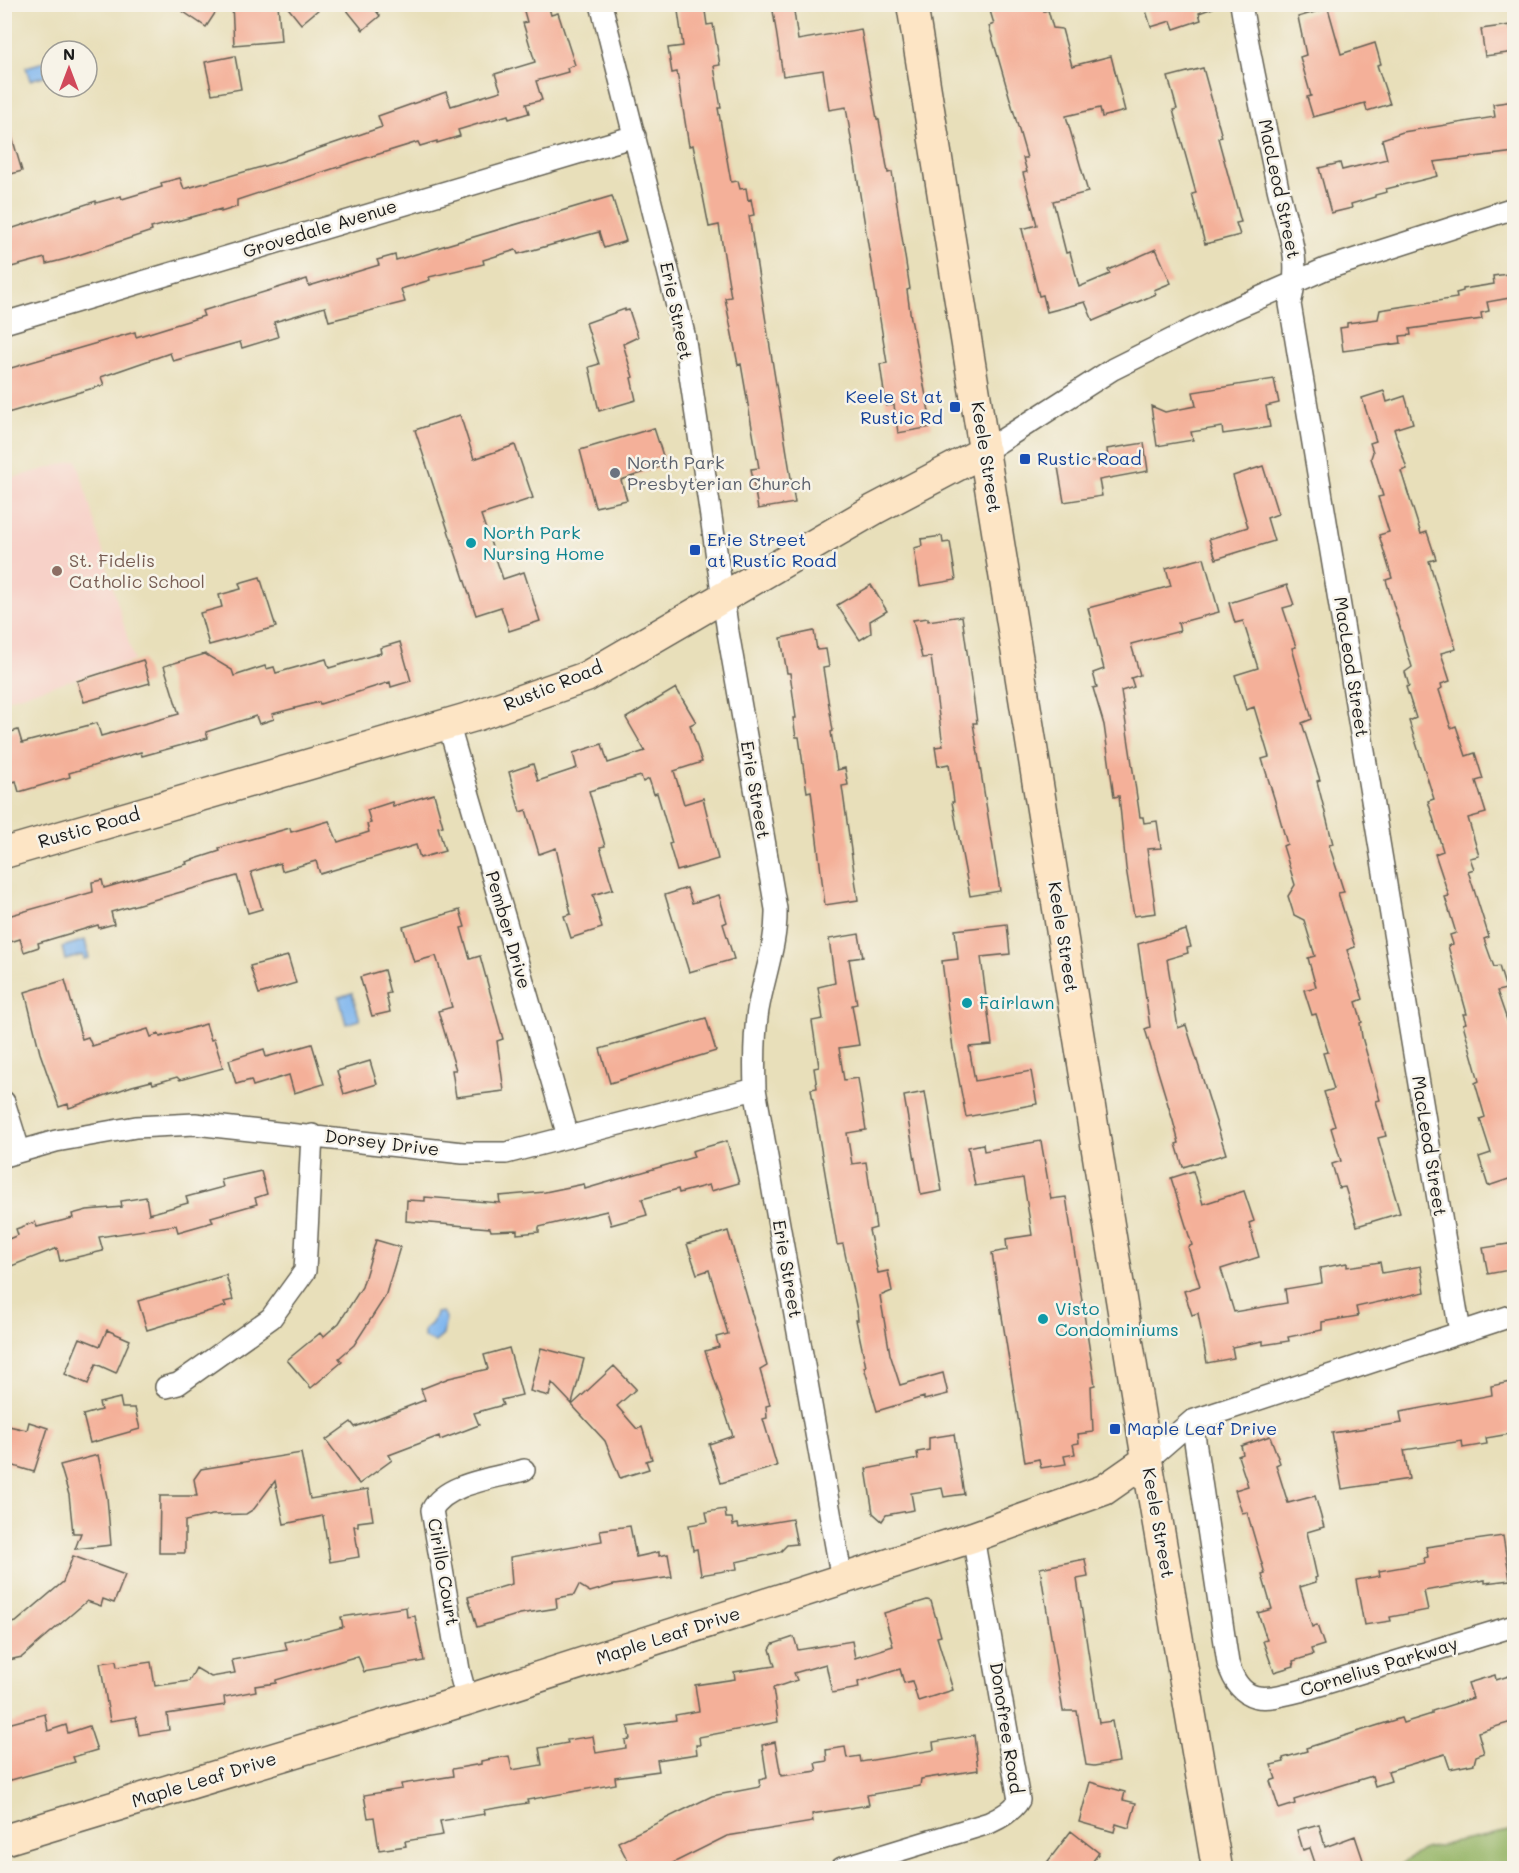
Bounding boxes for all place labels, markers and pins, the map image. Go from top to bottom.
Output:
place label: Keele St at Rustic Rd [845,384,943,429]
marker: Keele St at Rustic Rd [948,400,962,414]
place label: Rustic Road [1037,446,1142,470]
place label: North Park Presbyterian Church [627,450,811,495]
marker: Rustic Road [1018,452,1032,466]
marker: North Park Presbyterian Church [608,466,622,480]
place label: North Park Nursing Home [483,520,605,565]
place label: Erie Street at Rustic Road [707,527,837,572]
marker: North Park Nursing Home [464,536,478,550]
marker: Erie Street at Rustic Road [688,543,702,557]
place label: St. Fidelis Catholic School [69,548,205,593]
marker: St. Fidelis Catholic School [50,564,64,578]
place label: Fairlawn [979,990,1055,1014]
marker: Fairlawn [960,996,974,1010]
place label: Visto Condominiums [1055,1296,1179,1341]
marker: Visto Condominiums [1036,1312,1050,1326]
place label: Maple Leaf Drive [1127,1416,1277,1440]
marker: Maple Leaf Drive [1108,1422,1122,1436]

